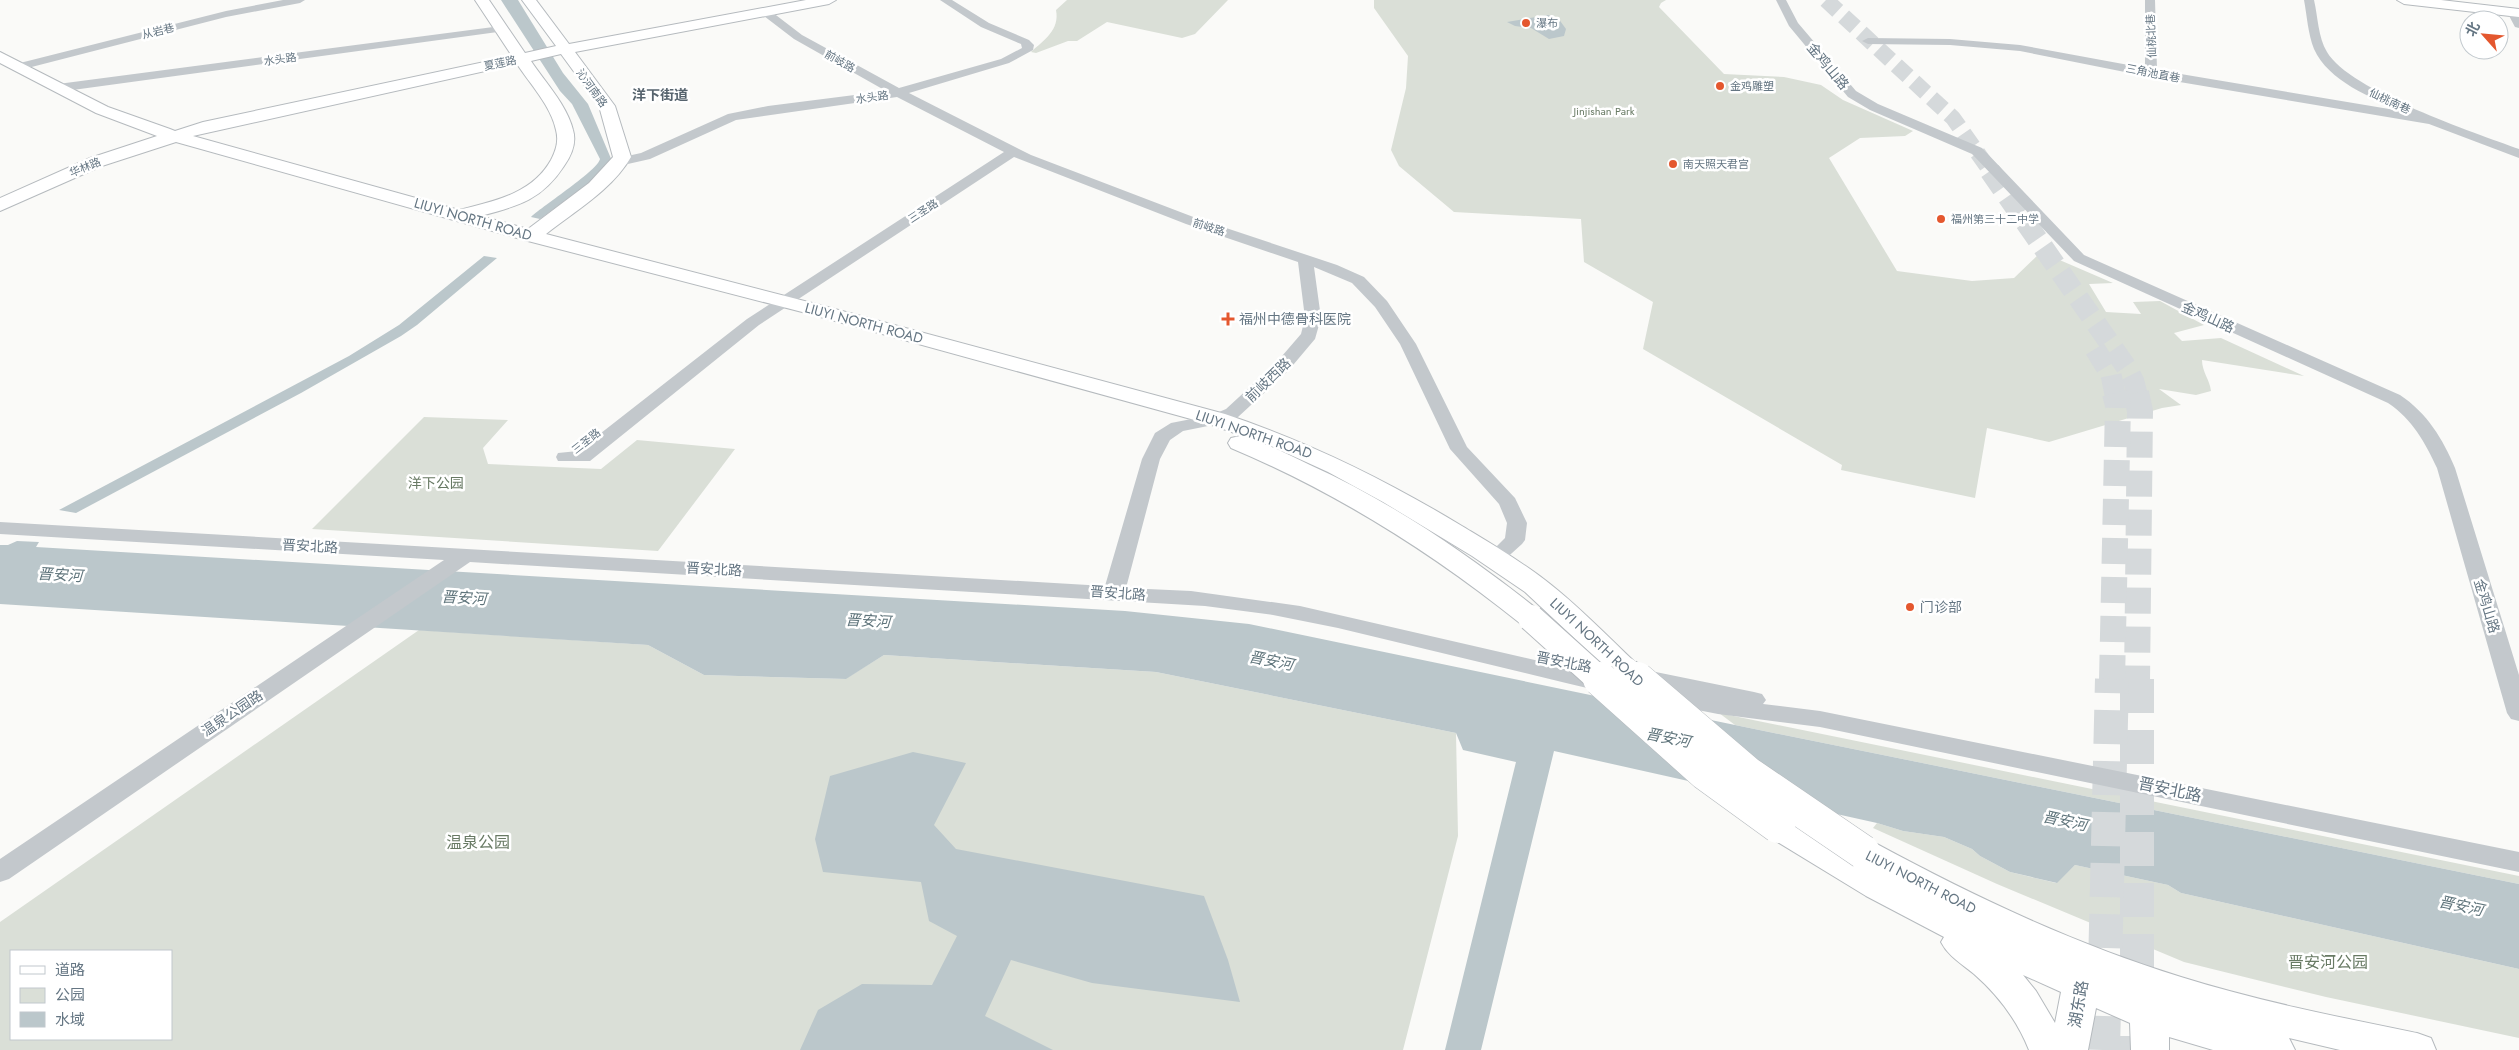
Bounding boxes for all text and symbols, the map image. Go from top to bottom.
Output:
north arrow [2459,10,2509,60]
street label: 仙桃北巷 [2142,14,2160,58]
place label: 瀑布 [1536,15,1558,31]
marker: 瀑布 [1520,17,1532,29]
text: 北 [2460,18,2485,40]
street label: 从岩巷 [140,19,176,43]
street label: 金鸡山路 [1802,38,1854,94]
street label: 前岐路 [822,46,858,76]
street label: 水头路 [263,49,297,69]
street label: 夏莲路 [482,52,518,74]
street label: 三角池直巷 [2124,60,2182,86]
street label: 沁河南路 [573,65,611,111]
place label: 金鸡雕塑 [1730,78,1774,94]
marker: 金鸡雕塑 [1714,80,1726,92]
street label: 仙桃南巷 [2367,84,2413,118]
district label: 洋下街道 [632,85,688,105]
street label: 水头路 [855,87,889,107]
park label: Jinjishan Park [1571,103,1635,119]
street label: 华林路 [67,153,103,181]
place label: 南天照天君宫 [1683,156,1749,172]
marker: 南天照天君宫 [1667,158,1679,170]
street label: LIUYI NORTH ROAD [412,193,534,245]
street label: 三圣路 [905,195,941,227]
place label: 福州第三十二中学 [1951,211,2039,227]
marker: 福州第三十二中学 [1935,213,1947,225]
street label: 前岐路 [1191,214,1227,240]
street label: 金鸡山路 [2178,296,2238,338]
street label: LIUYI NORTH ROAD [803,298,925,348]
place label: 福州中德骨科医院 [1239,309,1351,329]
marker: 福州中德骨科医院 [1221,312,1235,326]
street label: 前岐西路 [1241,353,1295,407]
street label: LIUYI NORTH ROAD [1193,405,1315,463]
street label: 三圣路 [568,425,604,457]
park label: 洋下公园 [408,473,464,493]
street label: 晋安北路 [282,535,338,557]
street label: 晋安北路 [686,558,742,580]
water label: 晋安河 [37,563,86,587]
street label: 金鸡山路 [2469,576,2505,636]
street label: 晋安北路 [1089,581,1147,605]
water label: 晋安河 [441,586,490,610]
street label: LIUYI NORTH ROAD [1546,593,1648,691]
place label: 门诊部 [1920,597,1962,617]
marker: 门诊部 [1904,601,1916,613]
water label: 晋安河 [845,609,894,633]
water label: 晋安河 [1247,646,1298,677]
street label: 晋安北路 [1535,647,1593,677]
street label: 温泉公园路 [197,685,267,741]
water label: 晋安河 [1644,723,1695,754]
street label: 晋安北路 [2136,772,2204,807]
water label: 晋安河 [2041,806,2092,837]
park label: 温泉公园 [446,831,510,854]
street label: LIUYI NORTH ROAD [1862,845,1980,919]
water label: 晋安河 [2437,891,2488,922]
legend [10,950,172,1040]
park label: 晋安河公园 [2288,951,2368,974]
text: 道路 [55,959,85,981]
street label: 湖东路 [2063,978,2094,1030]
text: 公园 [55,984,85,1006]
text: 水域 [55,1009,85,1031]

